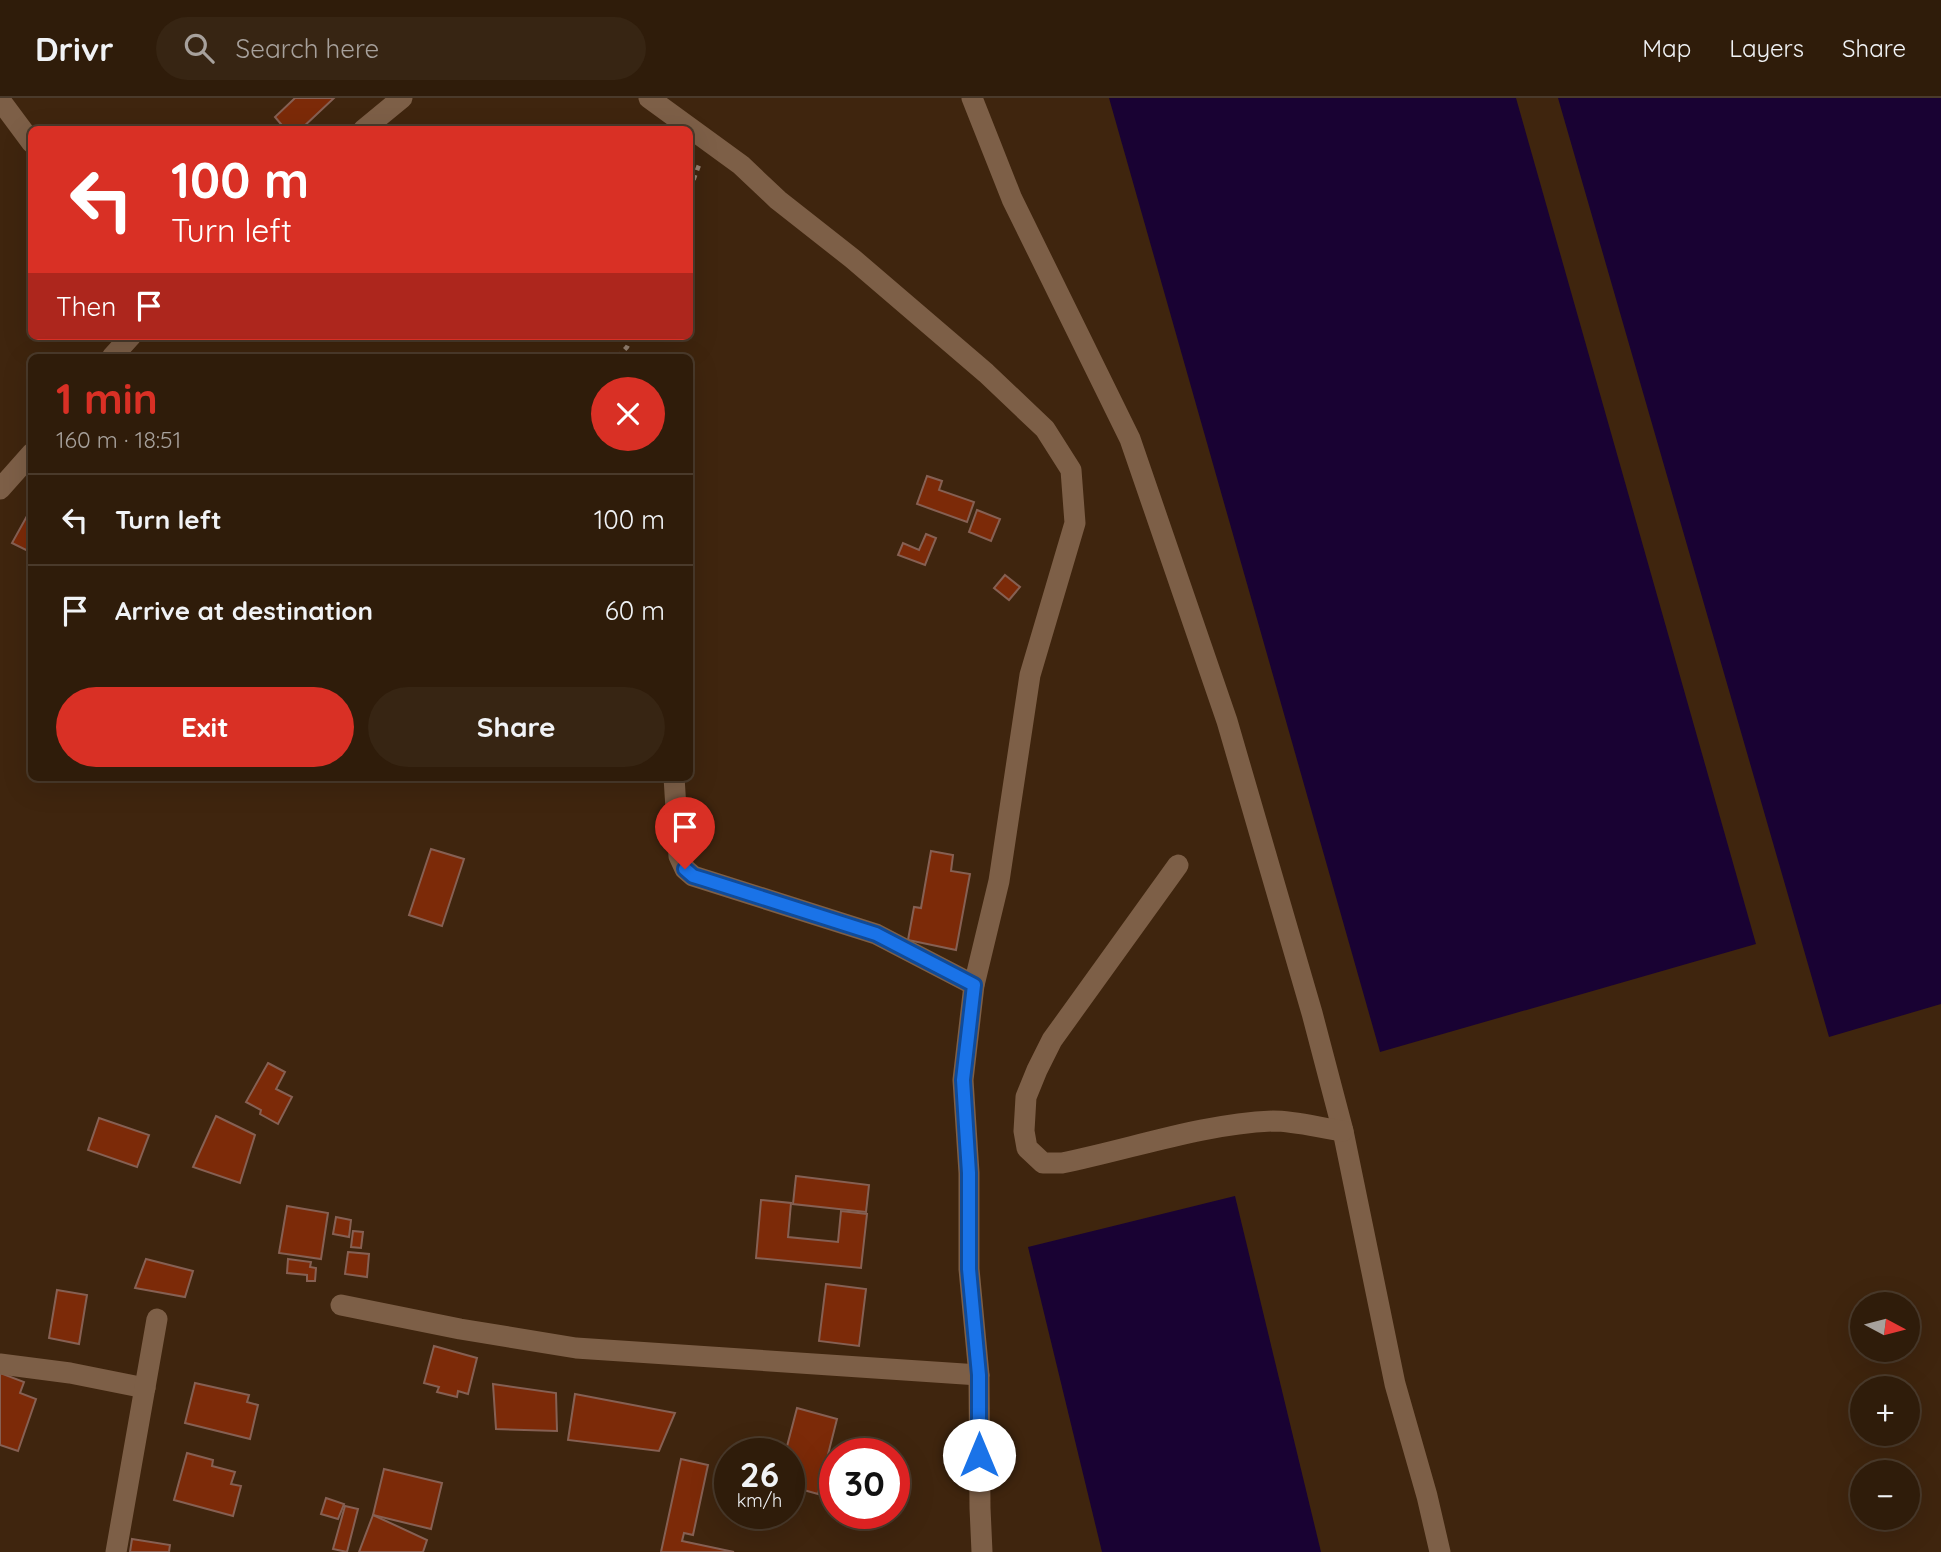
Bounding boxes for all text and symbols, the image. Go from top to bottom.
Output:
search box [156,17,646,80]
text: Drivr [35,28,114,69]
icon: search [180,29,218,67]
text: Search here [236,32,379,65]
text: Map [1642,33,1691,63]
text: Layers [1729,33,1804,63]
text: Share [1842,33,1906,63]
text: 100 m [171,149,309,210]
icon: left [56,154,147,245]
text: Turn left [171,210,292,250]
icon: arrive [130,287,168,325]
text: Then [56,290,116,323]
text: 1 min [56,372,158,425]
button: close [591,377,665,451]
text: 160 m · 18:51 [56,425,181,454]
icon: left [56,501,94,539]
text: Turn left [115,503,222,536]
text: 100 m [594,503,665,536]
icon: arrive [56,592,94,630]
text: Arrive at destination [115,594,373,627]
text: 60 m [605,594,665,627]
button: Exit [56,687,354,767]
button: Share [368,687,665,767]
pin [655,797,715,869]
icon: arrive [666,808,704,846]
north arrow [1850,1292,1920,1362]
map controls [1850,1292,1920,1530]
button: + [1850,1376,1920,1446]
position arrow [942,1418,1016,1492]
speed limit sign: 30 [819,1438,910,1529]
text: 26 [740,1452,779,1496]
button: − [1850,1460,1920,1530]
text: km/h [737,1489,782,1512]

